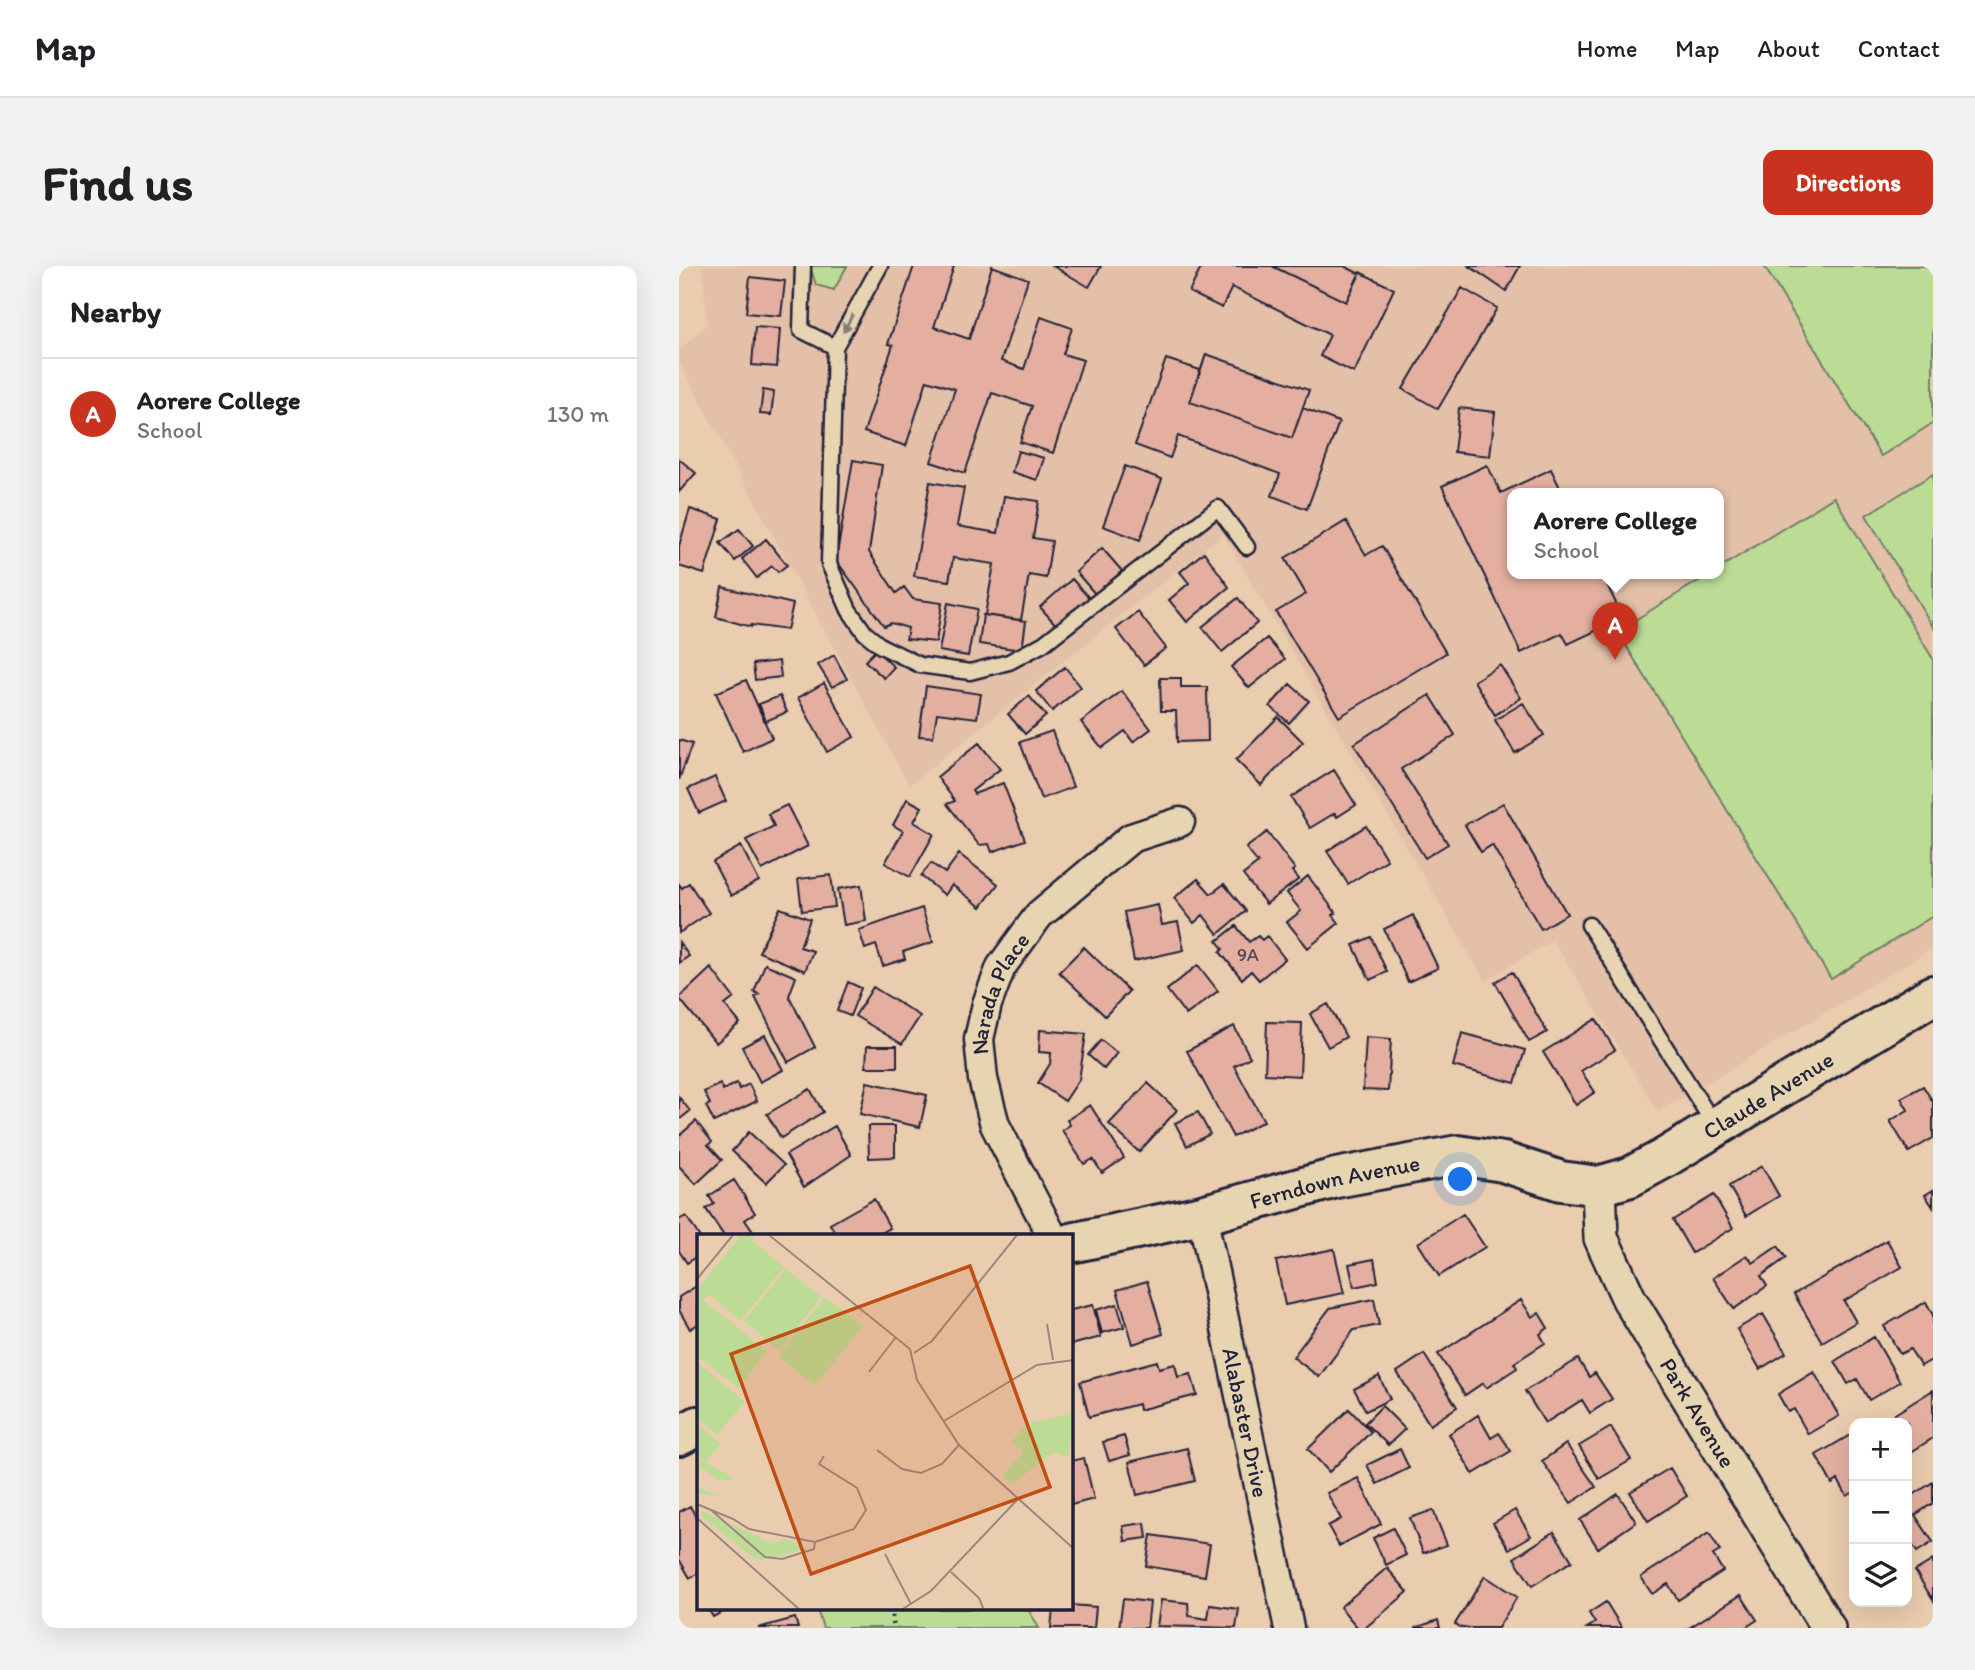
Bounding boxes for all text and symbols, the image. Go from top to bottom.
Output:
text: Map [35,29,96,68]
text: Home [1577,34,1637,63]
text: Map [1675,34,1719,63]
text: About [1757,34,1820,63]
text: Contact [1858,34,1940,63]
button: Directions [1763,150,1933,215]
text: Find us [42,153,193,212]
text: Nearby [70,293,161,330]
one-way arrow [842,313,854,333]
text: Aorere College [137,384,301,416]
text: A [86,400,100,428]
text: 130 m [547,400,609,428]
text: School [137,416,202,444]
popup [1507,488,1724,579]
text: Aorere College [1534,504,1697,536]
text: School [1534,536,1599,564]
pin: A [1592,602,1638,660]
street label: Narada Place [965,927,1036,1056]
house number: 9A [1237,943,1259,966]
street label: Claude Avenue [1698,1045,1839,1145]
street label: Ferndown Avenue [1247,1148,1422,1215]
your location [1443,1162,1477,1196]
inset map [697,1234,1073,1610]
street label: Alabaster Drive [1216,1345,1275,1500]
street label: Park Avenue [1654,1353,1742,1473]
map controls [1849,1418,1912,1607]
button: + [1849,1418,1912,1481]
button: − [1849,1481,1912,1544]
button: layers [1849,1544,1912,1607]

